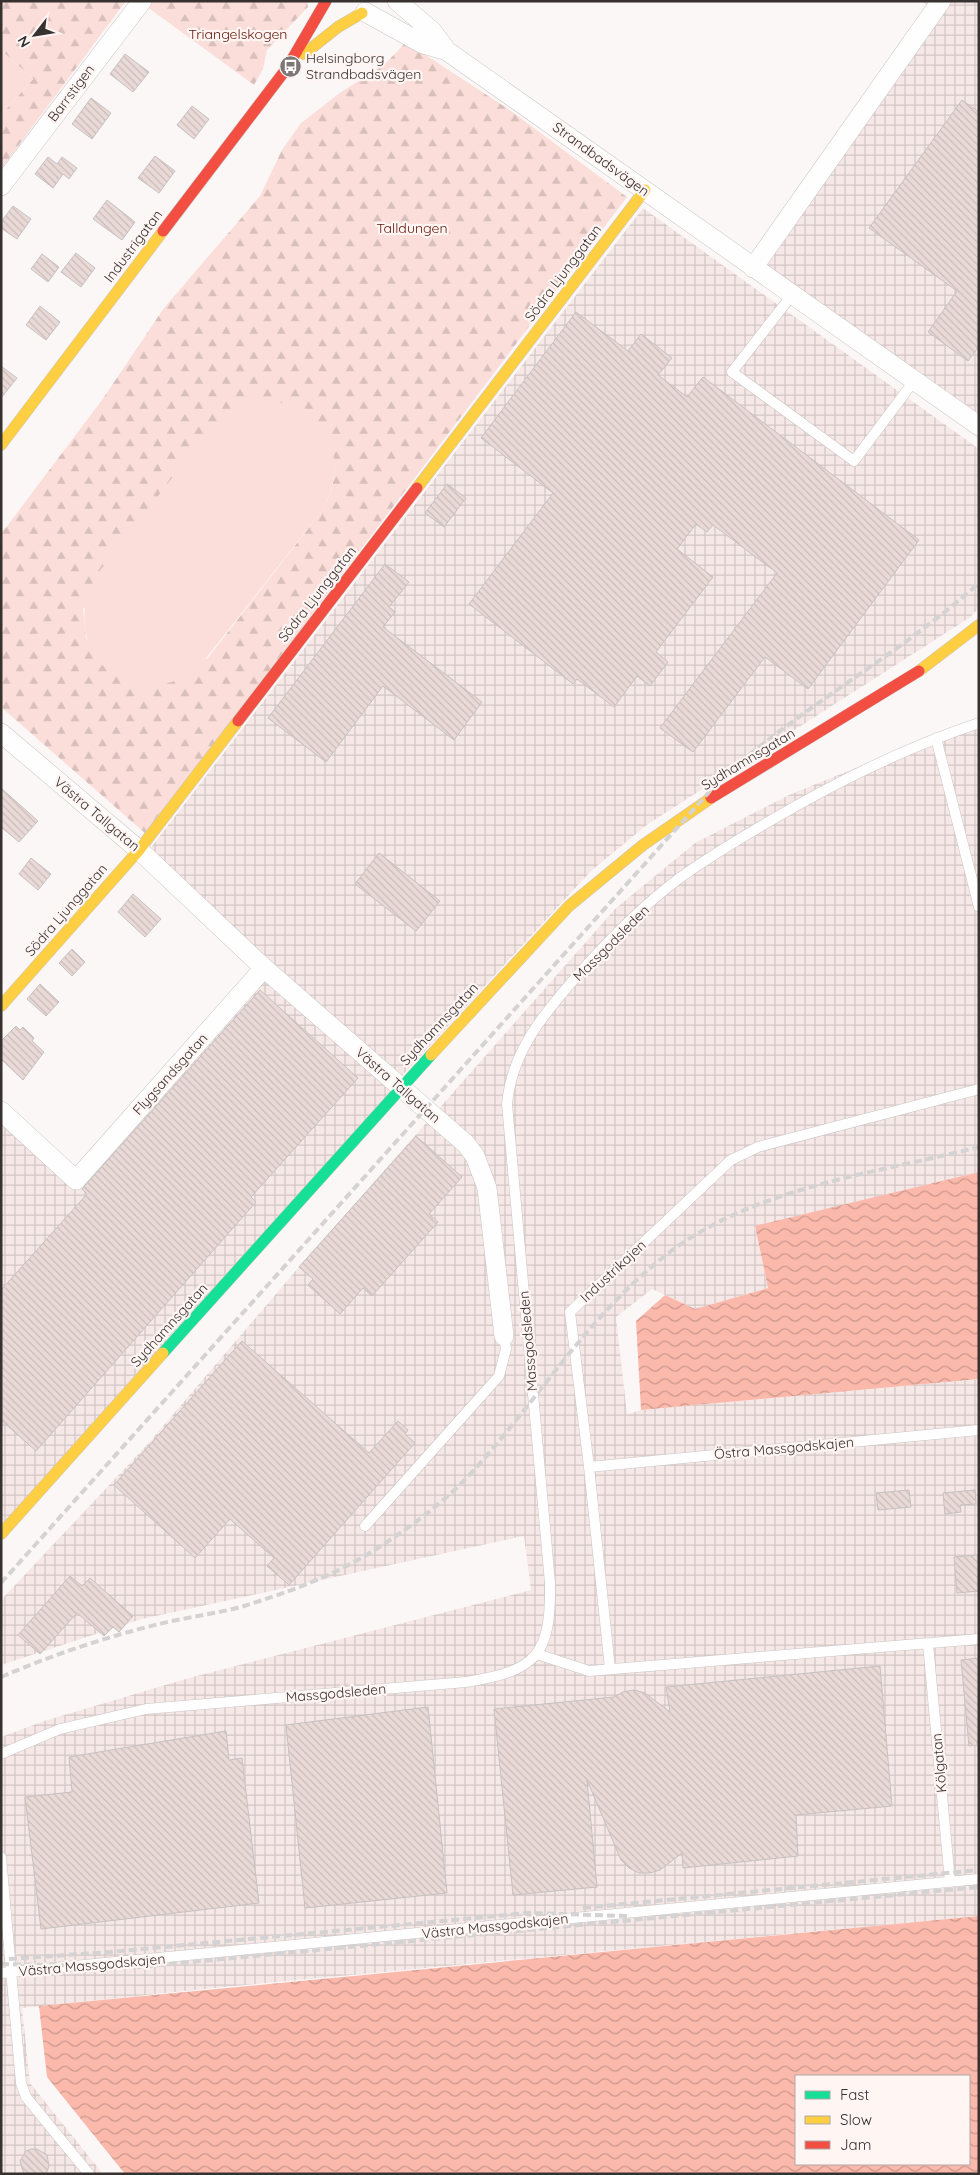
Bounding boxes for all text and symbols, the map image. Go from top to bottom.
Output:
north arrow [10,10,60,60]
park label: Triangelskogen [189,25,287,43]
text: N [13,33,34,51]
place label: Helsingborg Strandbadsvägen [306,49,421,83]
bus stop icon: Helsingborg Strandbadsvägen [278,54,302,78]
street label: Barrstigen [44,61,98,125]
street label: Strandbadsvägen [549,118,653,200]
street label: Industrigatan [100,206,166,286]
park label: Talldungen [376,219,448,237]
street label: Södra Ljunggatan [521,221,605,325]
street label: Södra Ljunggatan [274,542,360,646]
street label: Sydhamnsgatan [698,724,798,794]
street label: Västra Tallgatan [50,773,144,855]
street label: Södra Ljunggatan [21,860,111,960]
street label: Massgodsleden [569,901,653,985]
street label: Sydhamnsgatan [396,979,482,1069]
street label: Flygsandsgatan [128,1029,212,1119]
street label: Västra Tallgatan [352,1043,444,1127]
street label: Industrikajen [576,1236,650,1306]
street label: Sydhamnsgatan [127,1279,211,1371]
street label: Massgodsleden [515,1290,541,1392]
street label: Östra Massgodskajen [713,1433,855,1463]
street label: Massgodsleden [285,1680,387,1706]
street label: Kölgatan [927,1733,951,1793]
street label: Västra Massgodskajen [421,1909,569,1943]
street label: Västra Massgodskajen [18,1950,166,1980]
legend [795,2075,970,2165]
text: Fast [840,2085,869,2104]
text: Slow [840,2110,872,2129]
text: Jam [840,2135,871,2154]

